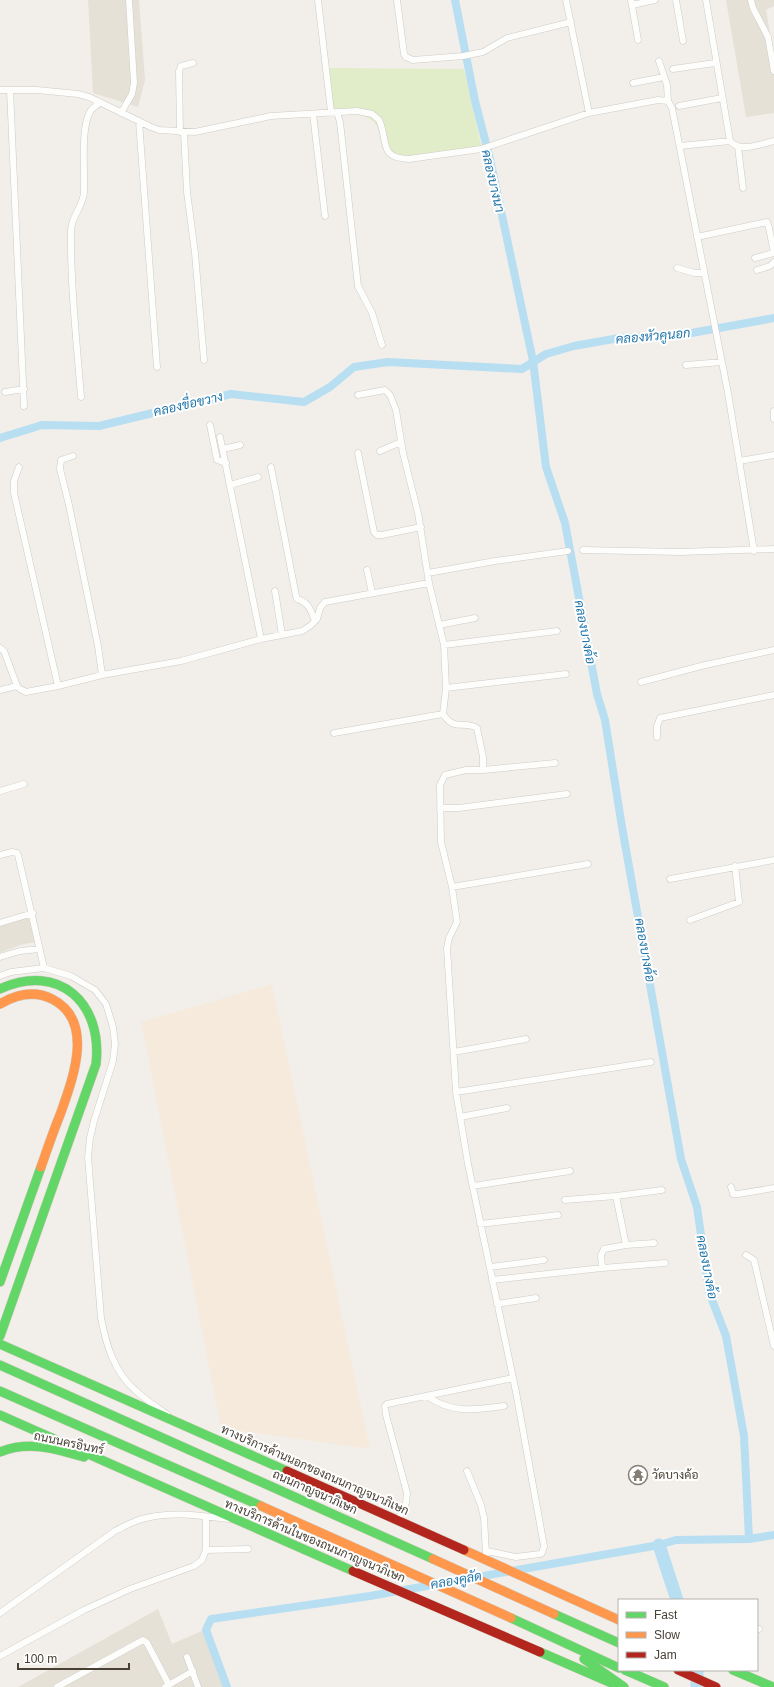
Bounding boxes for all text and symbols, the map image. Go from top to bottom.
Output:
water label: คลองบางนา [478,148,508,214]
water label: คลองหัวคูนอก [615,325,691,349]
water label: คลองขื่อขวาง [151,384,224,419]
water label: คลองบางค้อ [571,598,600,666]
water label: คลองบางค้อ [632,917,659,984]
water label: คลองบางค้อ [693,1233,722,1301]
street label: ทางบริการด้านนอกของถนนกาญจนาภิเษก [219,1422,411,1518]
street label: ถนนนครอินทร์ [33,1428,106,1457]
temple icon: วัดบางค้อ [627,1464,649,1486]
street label: ถนนกาญจนาภิเษก [270,1467,360,1517]
place label: วัดบางค้อ [652,1468,699,1482]
street label: ทางบริการด้านในของถนนกาญจนาภิเษก [223,1496,408,1586]
water label: คลองคูลัด [429,1568,484,1594]
legend [618,1599,758,1671]
text: Fast [654,1608,678,1622]
text: Slow [654,1628,680,1642]
scale bar [18,1645,129,1671]
text: Jam [654,1648,677,1662]
text: 100 m [24,1652,57,1666]

